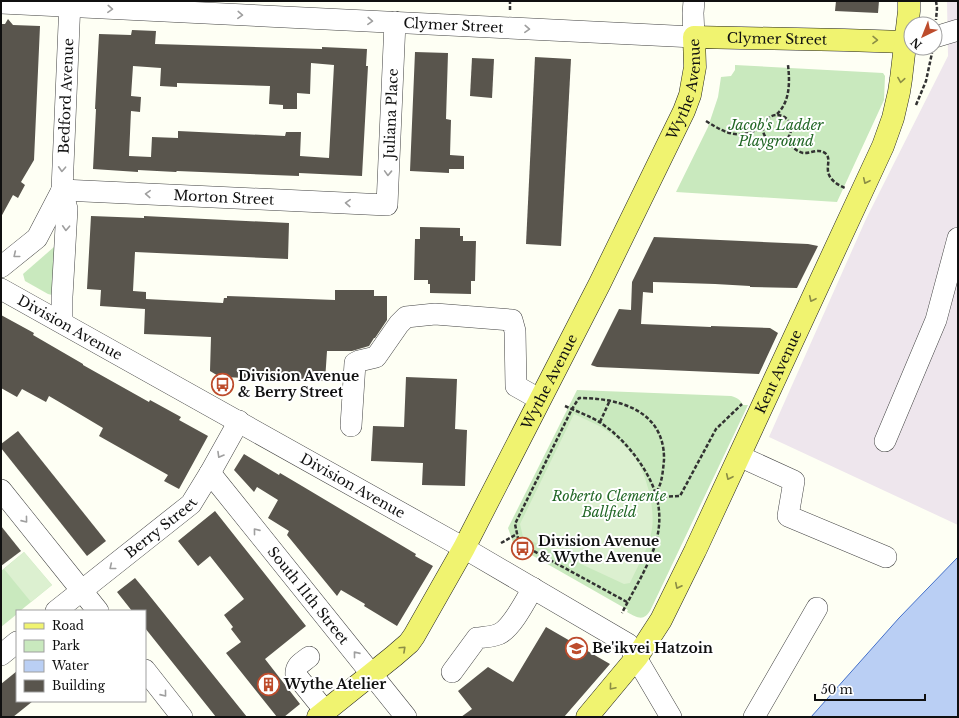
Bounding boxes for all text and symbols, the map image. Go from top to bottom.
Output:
one-way arrow [107,4,113,13]
one-way arrow [237,10,243,19]
street label: Clymer Street [403,14,505,37]
north arrow [903,16,943,56]
one-way arrow [367,17,373,25]
one-way arrow [524,24,530,33]
street label: Clymer Street [727,29,828,49]
text: N [907,34,925,52]
one-way arrow [872,36,878,44]
street label: Bedford Avenue [55,38,77,154]
street label: Wythe Avenue [662,38,704,143]
street label: Juliana Place [380,68,402,161]
one-way arrow [897,77,906,84]
park label: Jacob's Ladder Playground [728,116,824,150]
one-way arrow [58,166,67,172]
one-way arrow [384,170,392,176]
one-way arrow [863,177,871,184]
street label: Morton Street [173,186,275,209]
one-way arrow [145,190,151,198]
one-way arrow [345,199,351,207]
one-way arrow [61,225,70,231]
one-way arrow [13,250,20,257]
street label: Division Avenue [14,291,125,364]
one-way arrow [809,295,817,302]
street label: Kent Avenue [751,327,806,416]
street label: Wythe Avenue [517,331,581,433]
place label: Division Avenue & Berry Street [238,367,359,401]
bus stop icon: Division Avenue & Berry Street [209,371,235,397]
street label: Division Avenue [297,449,408,522]
one-way arrow [217,451,225,458]
one-way arrow [726,473,734,480]
park label: Roberto Clemente Ballfield [551,487,667,521]
street label: Berry Street [121,494,202,562]
one-way arrow [21,516,28,523]
one-way arrow [254,528,261,536]
place label: Division Avenue & Wythe Avenue [538,532,661,566]
bus stop icon: Division Avenue & Wythe Avenue [509,536,535,562]
street label: South 11th Street [264,543,353,648]
one-way arrow [109,562,116,569]
one-way arrow [675,582,682,590]
legend [16,610,146,702]
text: Road [52,618,84,633]
school or university icon: Be'ikvei Hatzoin [564,635,590,661]
text: Park [52,638,80,653]
place label: Be'ikvei Hatzoin [592,639,713,657]
one-way arrow [398,646,406,654]
one-way arrow [353,651,360,658]
text: Water [51,658,89,673]
building icon: Wythe Atelier [255,671,281,697]
place label: Wythe Atelier [283,675,386,693]
scale bar [815,676,925,702]
text: Building [52,678,106,693]
text: 50 m [821,682,853,697]
one-way arrow [610,683,617,690]
one-way arrow [159,689,166,696]

